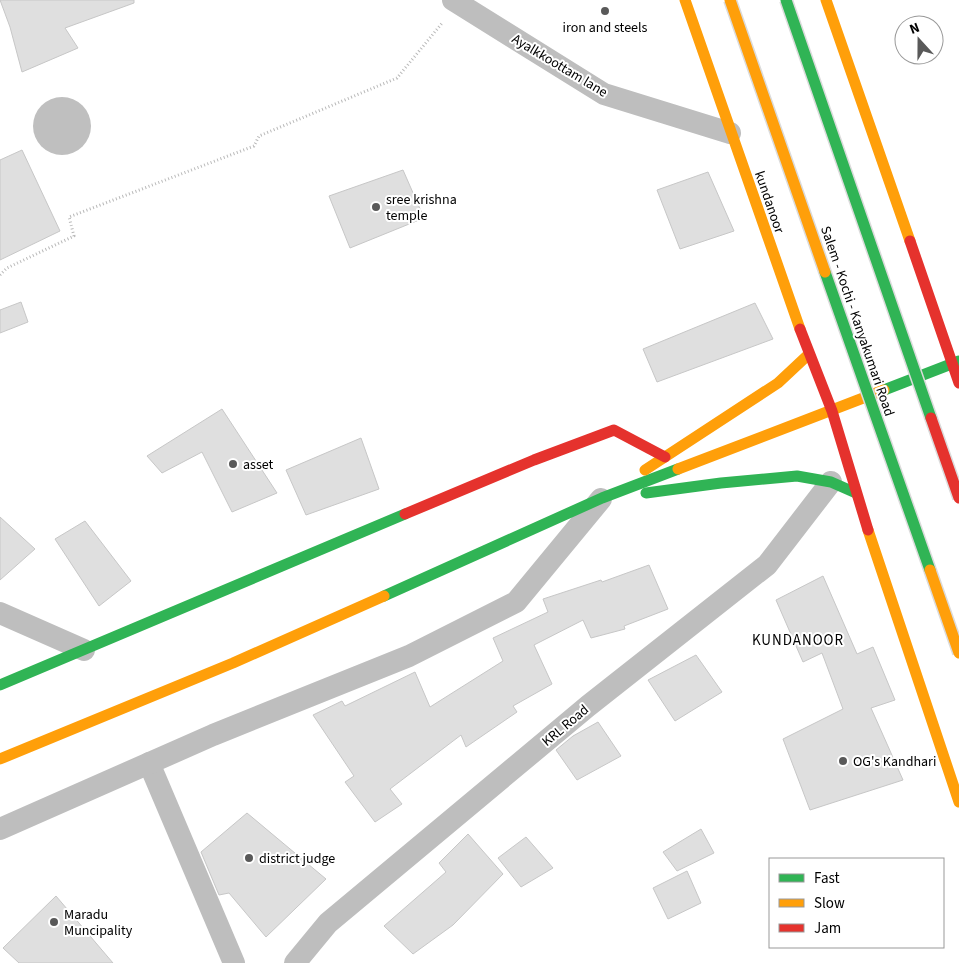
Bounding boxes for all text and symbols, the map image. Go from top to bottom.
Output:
marker: iron and steels [599,5,611,17]
north arrow [894,15,944,65]
place label: iron and steels [563,18,648,38]
text: N [907,18,923,40]
street label: Ayalkkoottam lane [508,29,611,102]
street label: kundanoor [749,169,789,236]
place label: sree krishna temple [386,190,457,226]
marker: sree krishna temple [370,201,382,213]
street label: Salem - Kochi - Kanyakumari Road [815,224,899,419]
place label: asset [243,455,274,475]
marker: asset [227,458,239,470]
district label: KUNDANOOR [752,630,844,651]
street label: KRL Road [538,700,593,751]
place label: OG's Kandhari [853,752,936,772]
marker: OG's Kandhari [837,755,849,767]
place label: district judge [259,849,335,869]
marker: district judge [243,852,255,864]
legend [769,858,944,948]
text: Fast [814,868,840,889]
text: Slow [814,893,845,914]
place label: Maradu Muncipality [64,905,133,941]
marker: Maradu Muncipality [48,916,60,928]
text: Jam [814,918,841,939]

